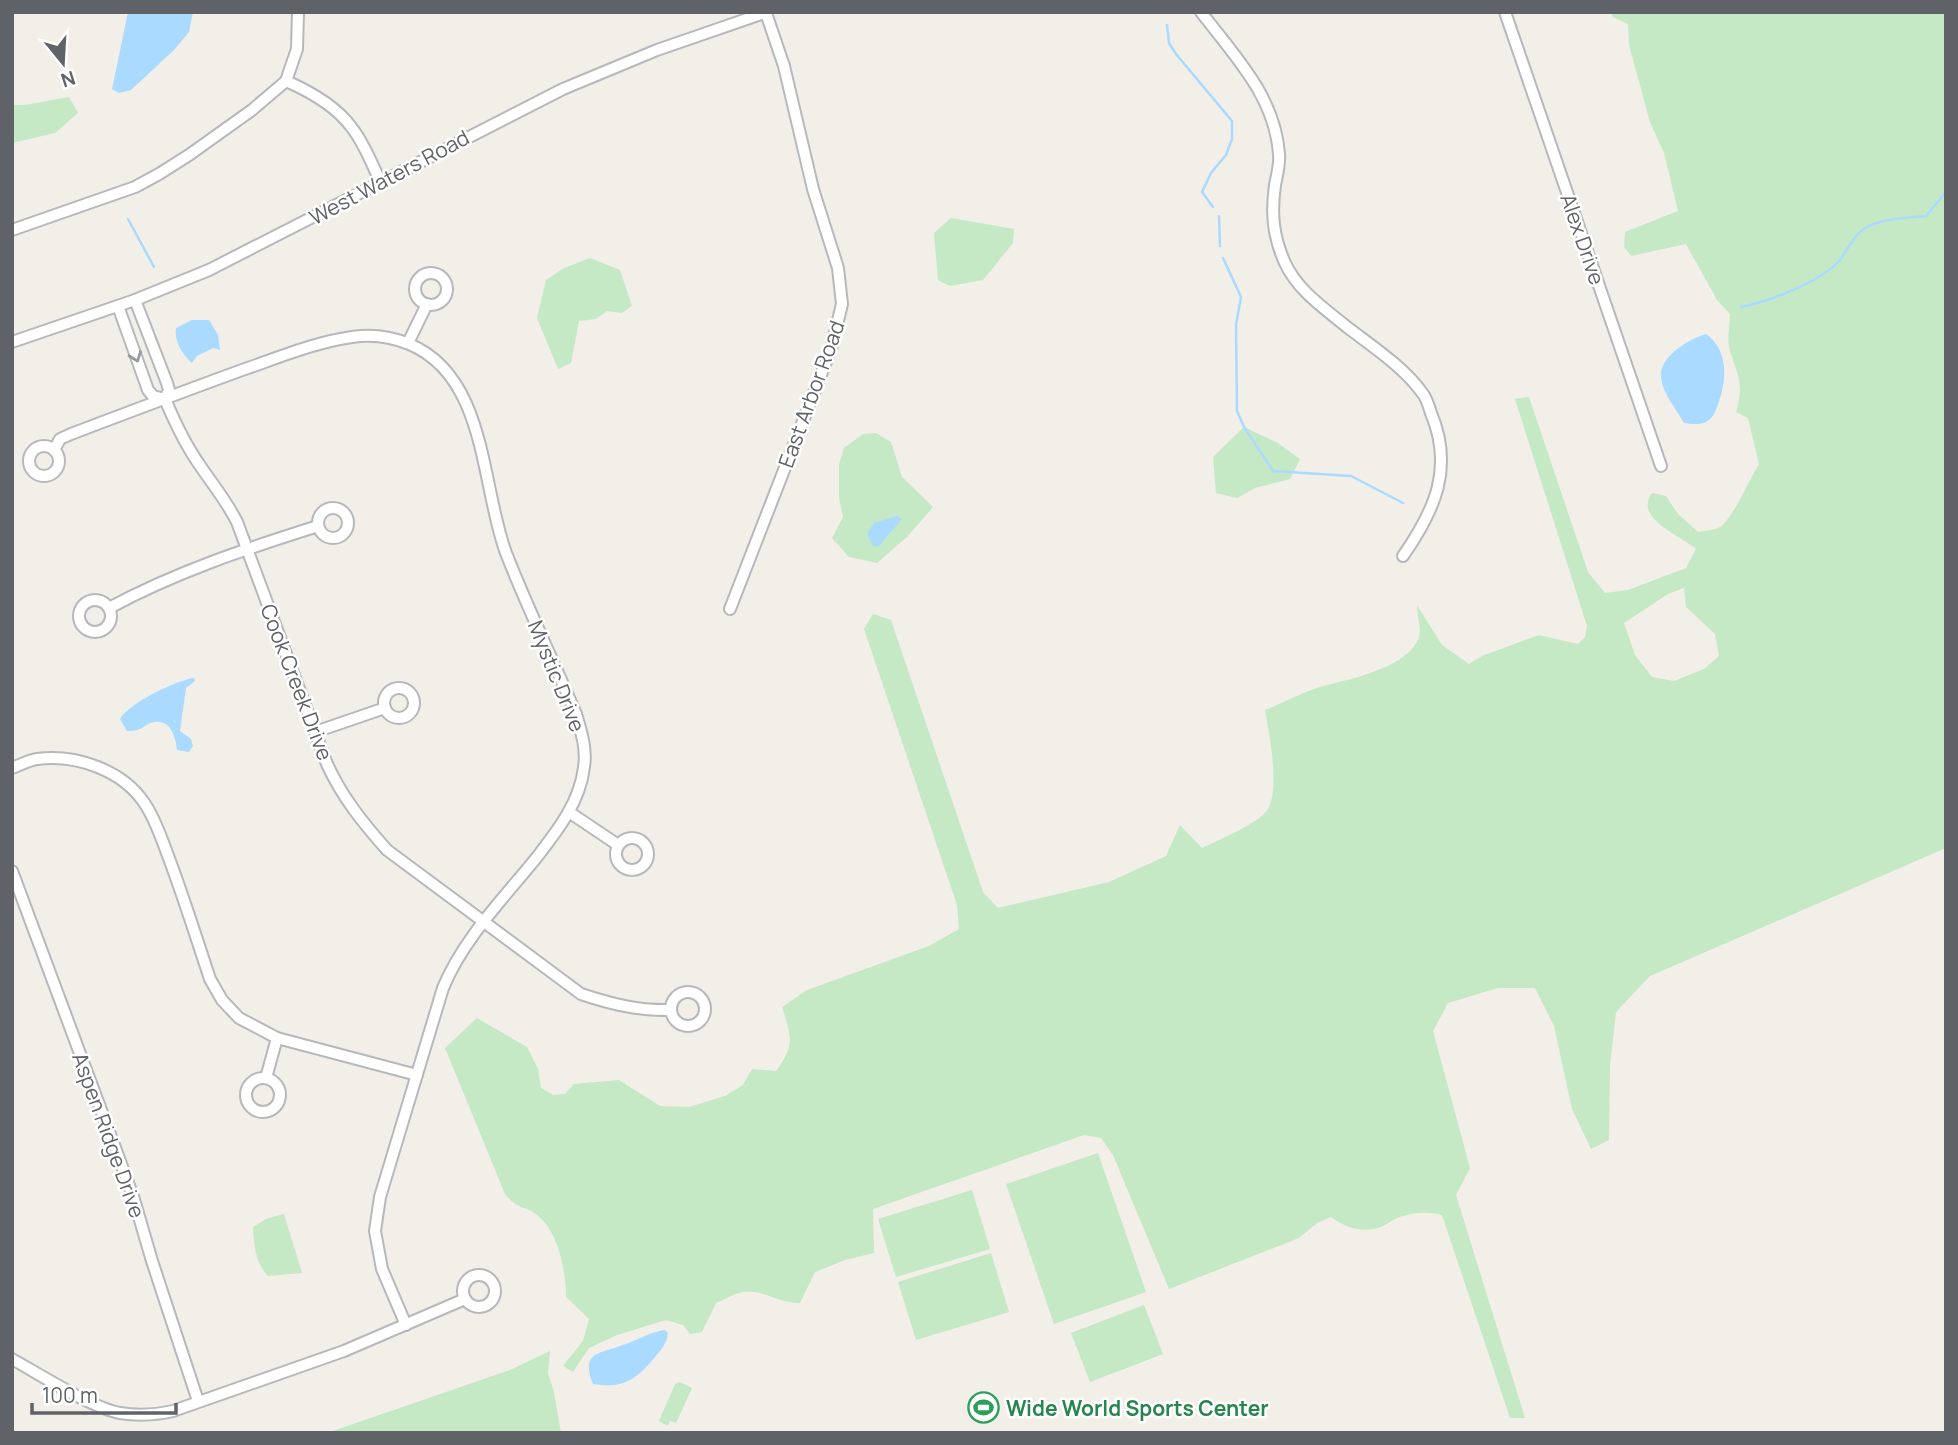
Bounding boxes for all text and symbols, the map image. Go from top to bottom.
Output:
north arrow [28,28,98,98]
text: N [58,65,79,94]
street label: West Waters Road [304,123,474,231]
street label: Alex Drive [1554,190,1612,288]
street label: East Arbor Road [771,317,851,471]
one-way arrow [128,351,142,363]
street label: Cook Creek Drive [254,600,340,764]
street label: Mystic Drive [522,616,592,736]
street label: Aspen Ridge Drive [66,1048,152,1222]
scale bar [32,1372,175,1416]
text: 100 m [42,1381,98,1409]
sports icon: Wide World Sports Center [966,1391,1000,1425]
place label: Wide World Sports Center [1006,1394,1269,1422]

